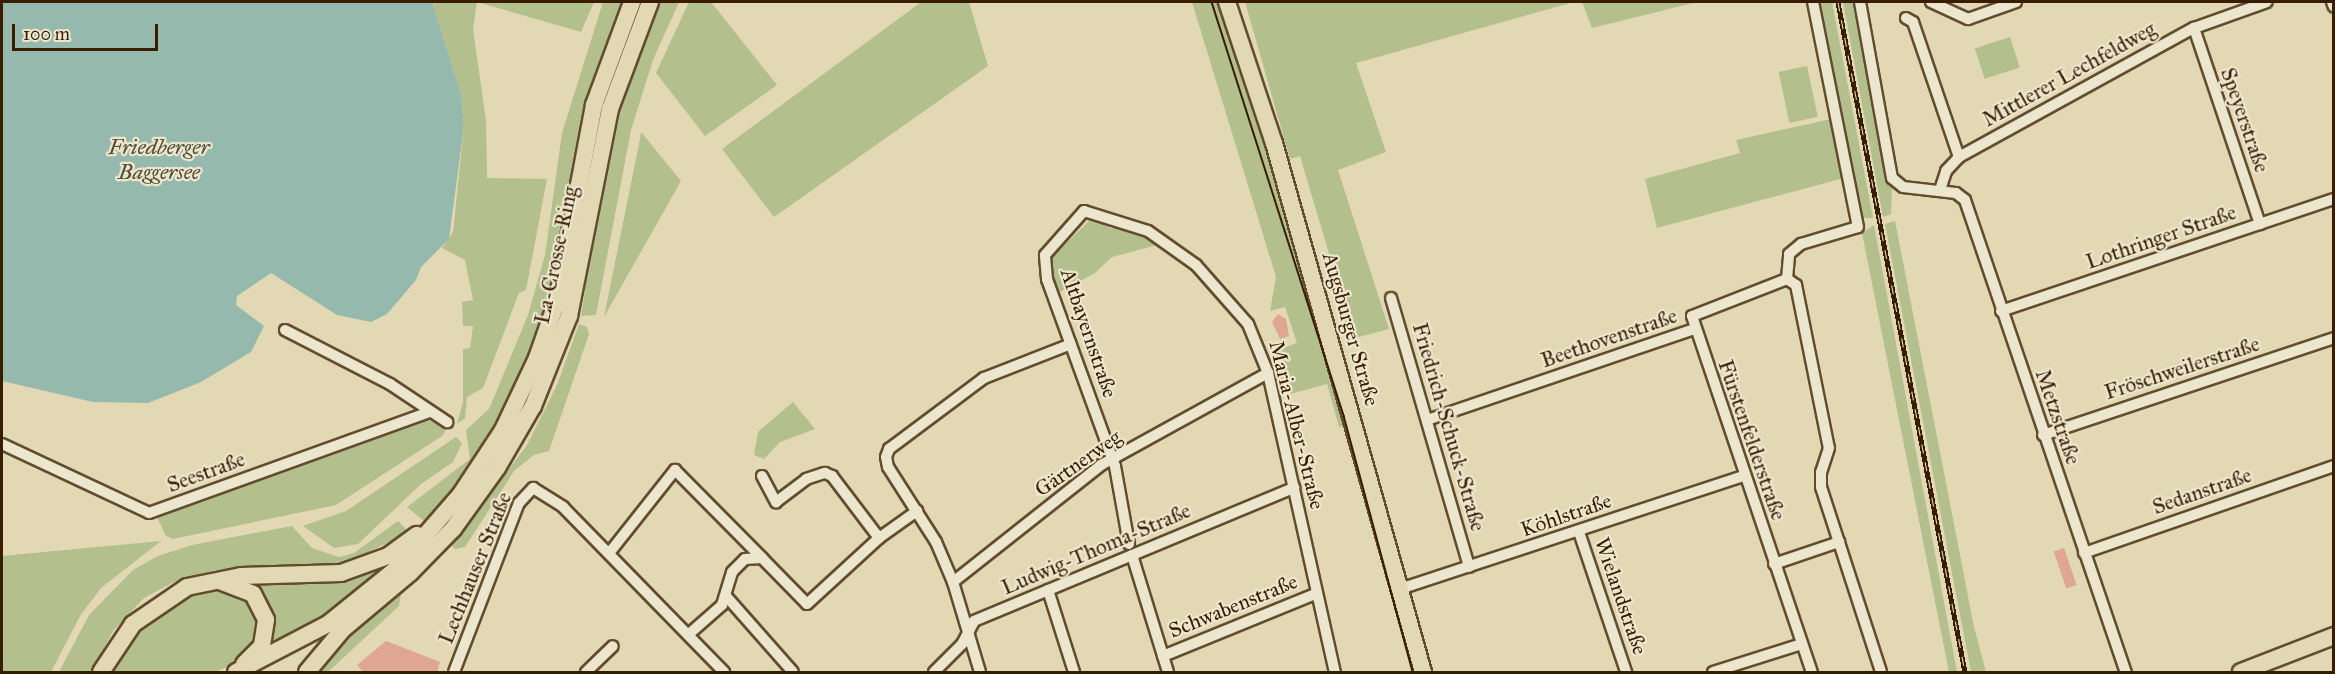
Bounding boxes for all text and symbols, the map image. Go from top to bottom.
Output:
scale bar [15,12,160,50]
street label: Mittlerer Lechfeldweg [1978,16,2160,132]
text: 100 m [23,23,70,45]
street label: Speyerstraße [2215,64,2275,176]
water label: Friedberger Baggersee [108,133,210,184]
street label: La-Crosse-Ring [529,184,583,326]
street label: Lothringer Straße [2083,199,2239,275]
street label: Augsburger Straße [1317,249,1385,409]
street label: Altbayernstraße [1055,265,1123,401]
street label: Beethovenstraße [1538,303,1680,373]
street label: Friedrich-Schuck-Straße [1407,320,1491,534]
street label: Fröschweilerstraße [2101,331,2263,405]
street label: Maria-Alber-Straße [1264,338,1330,512]
street label: Fürstenfelderstraße [1713,357,1791,523]
street label: Metzstraße [2030,366,2086,468]
street label: Gärtnerweg [1030,424,1126,502]
street label: Seestraße [164,446,248,498]
street label: Sedanstraße [2149,462,2255,520]
street label: Köhlstraße [1517,488,1615,542]
street label: Lechhauser Straße [433,489,517,647]
street label: Ludwig-Thoma-Straße [998,498,1194,600]
street label: Wielandstraße [1589,534,1653,658]
street label: Schwabenstraße [1165,569,1301,643]

